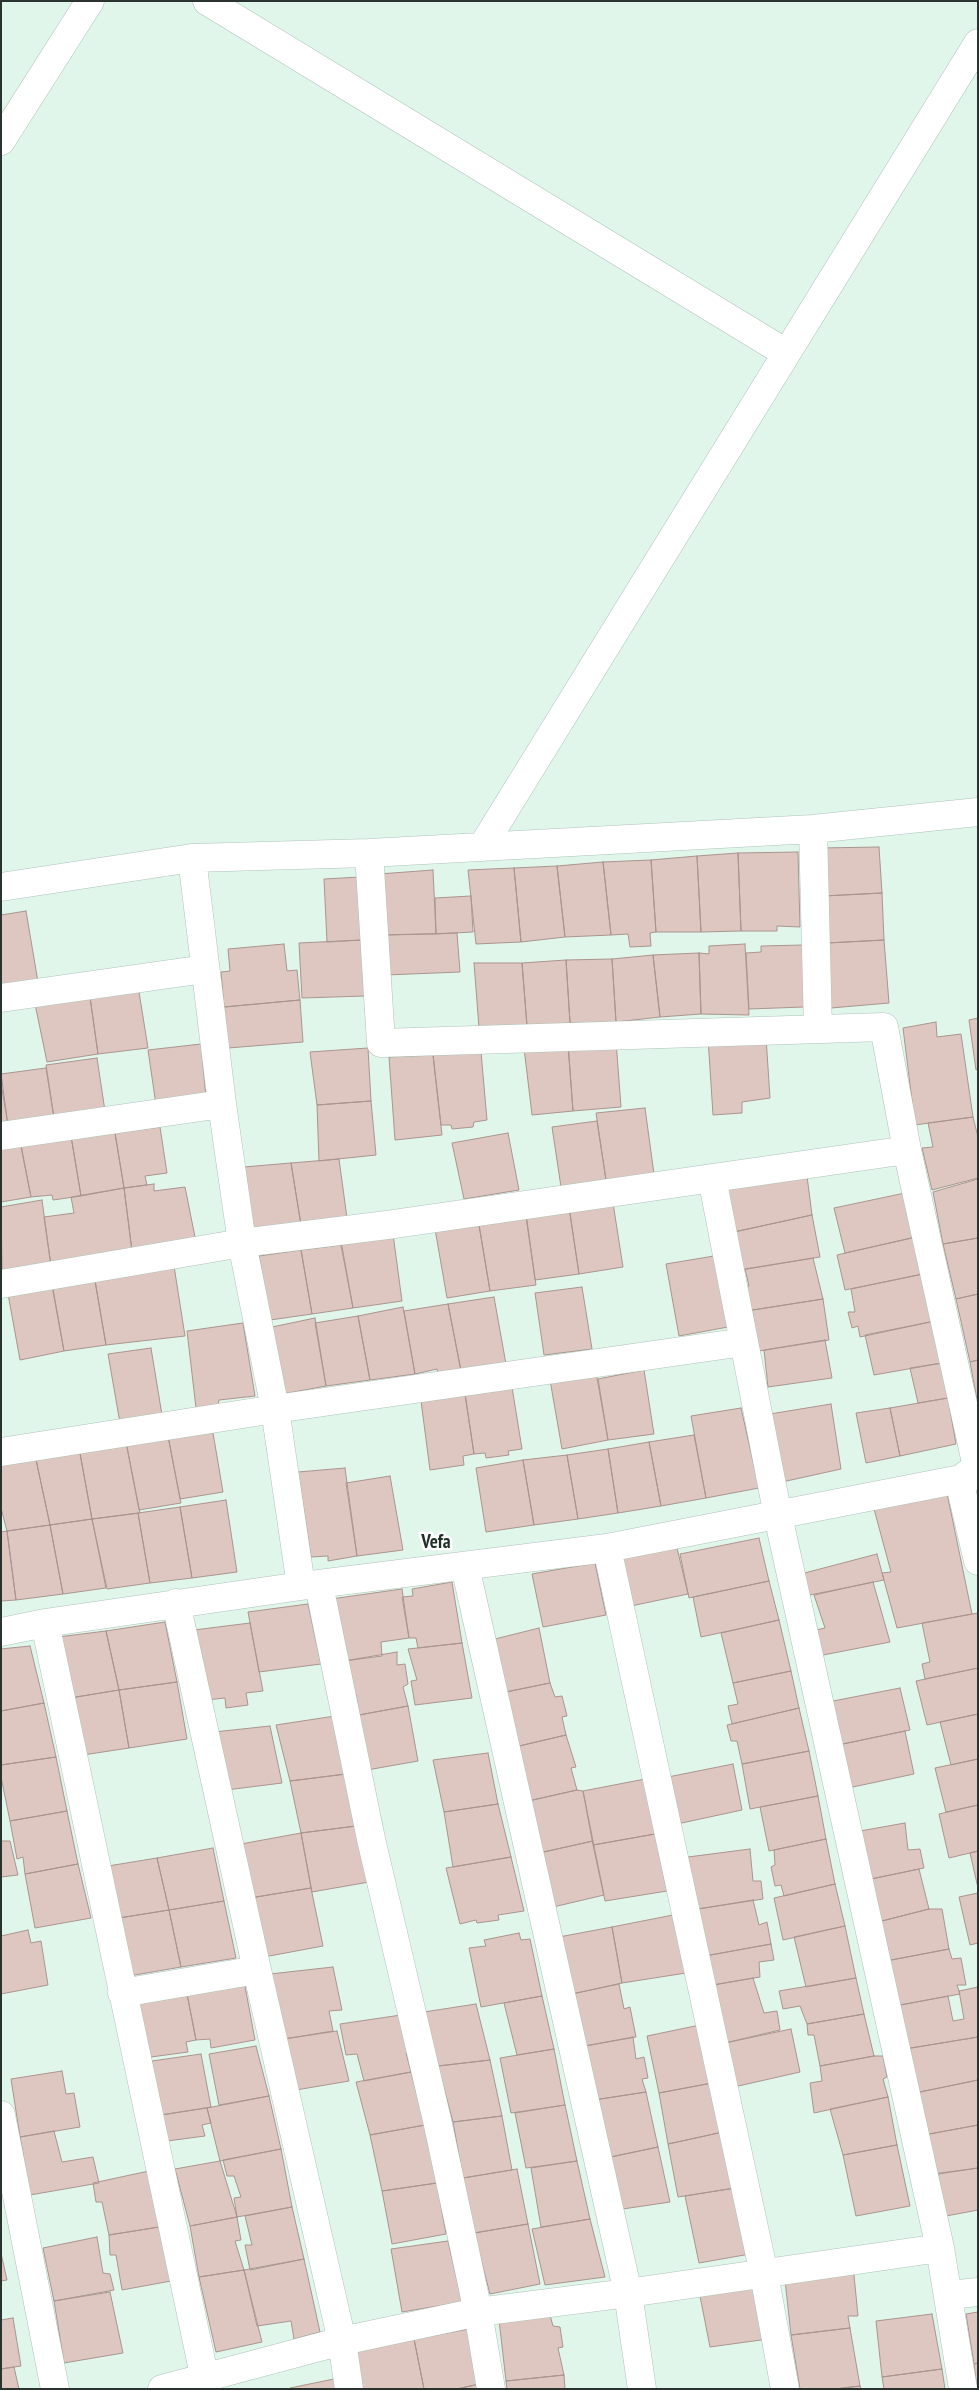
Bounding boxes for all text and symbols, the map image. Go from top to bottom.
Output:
district label: Vefa [421,1532,451,1554]

